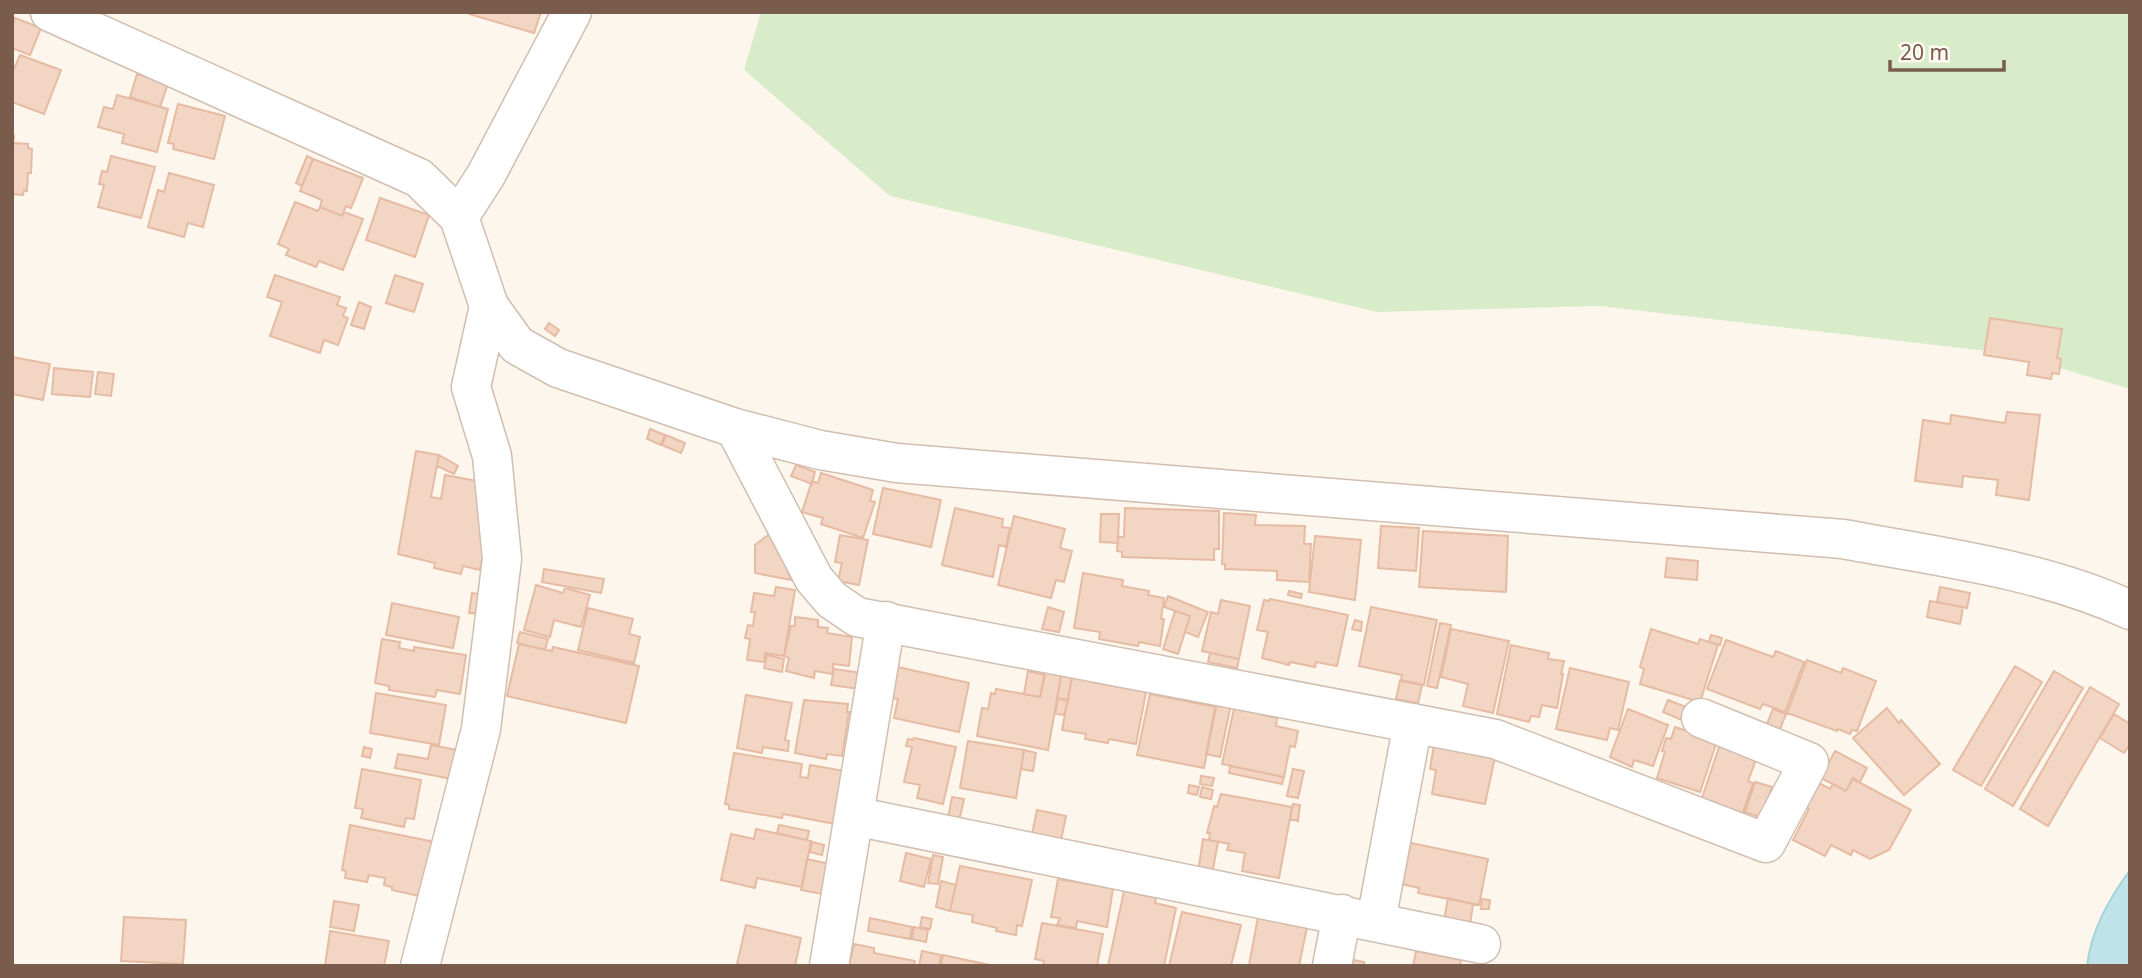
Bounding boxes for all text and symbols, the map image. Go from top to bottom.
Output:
scale bar [1890,28,2004,72]
text: 20 m [1900,38,1949,66]

